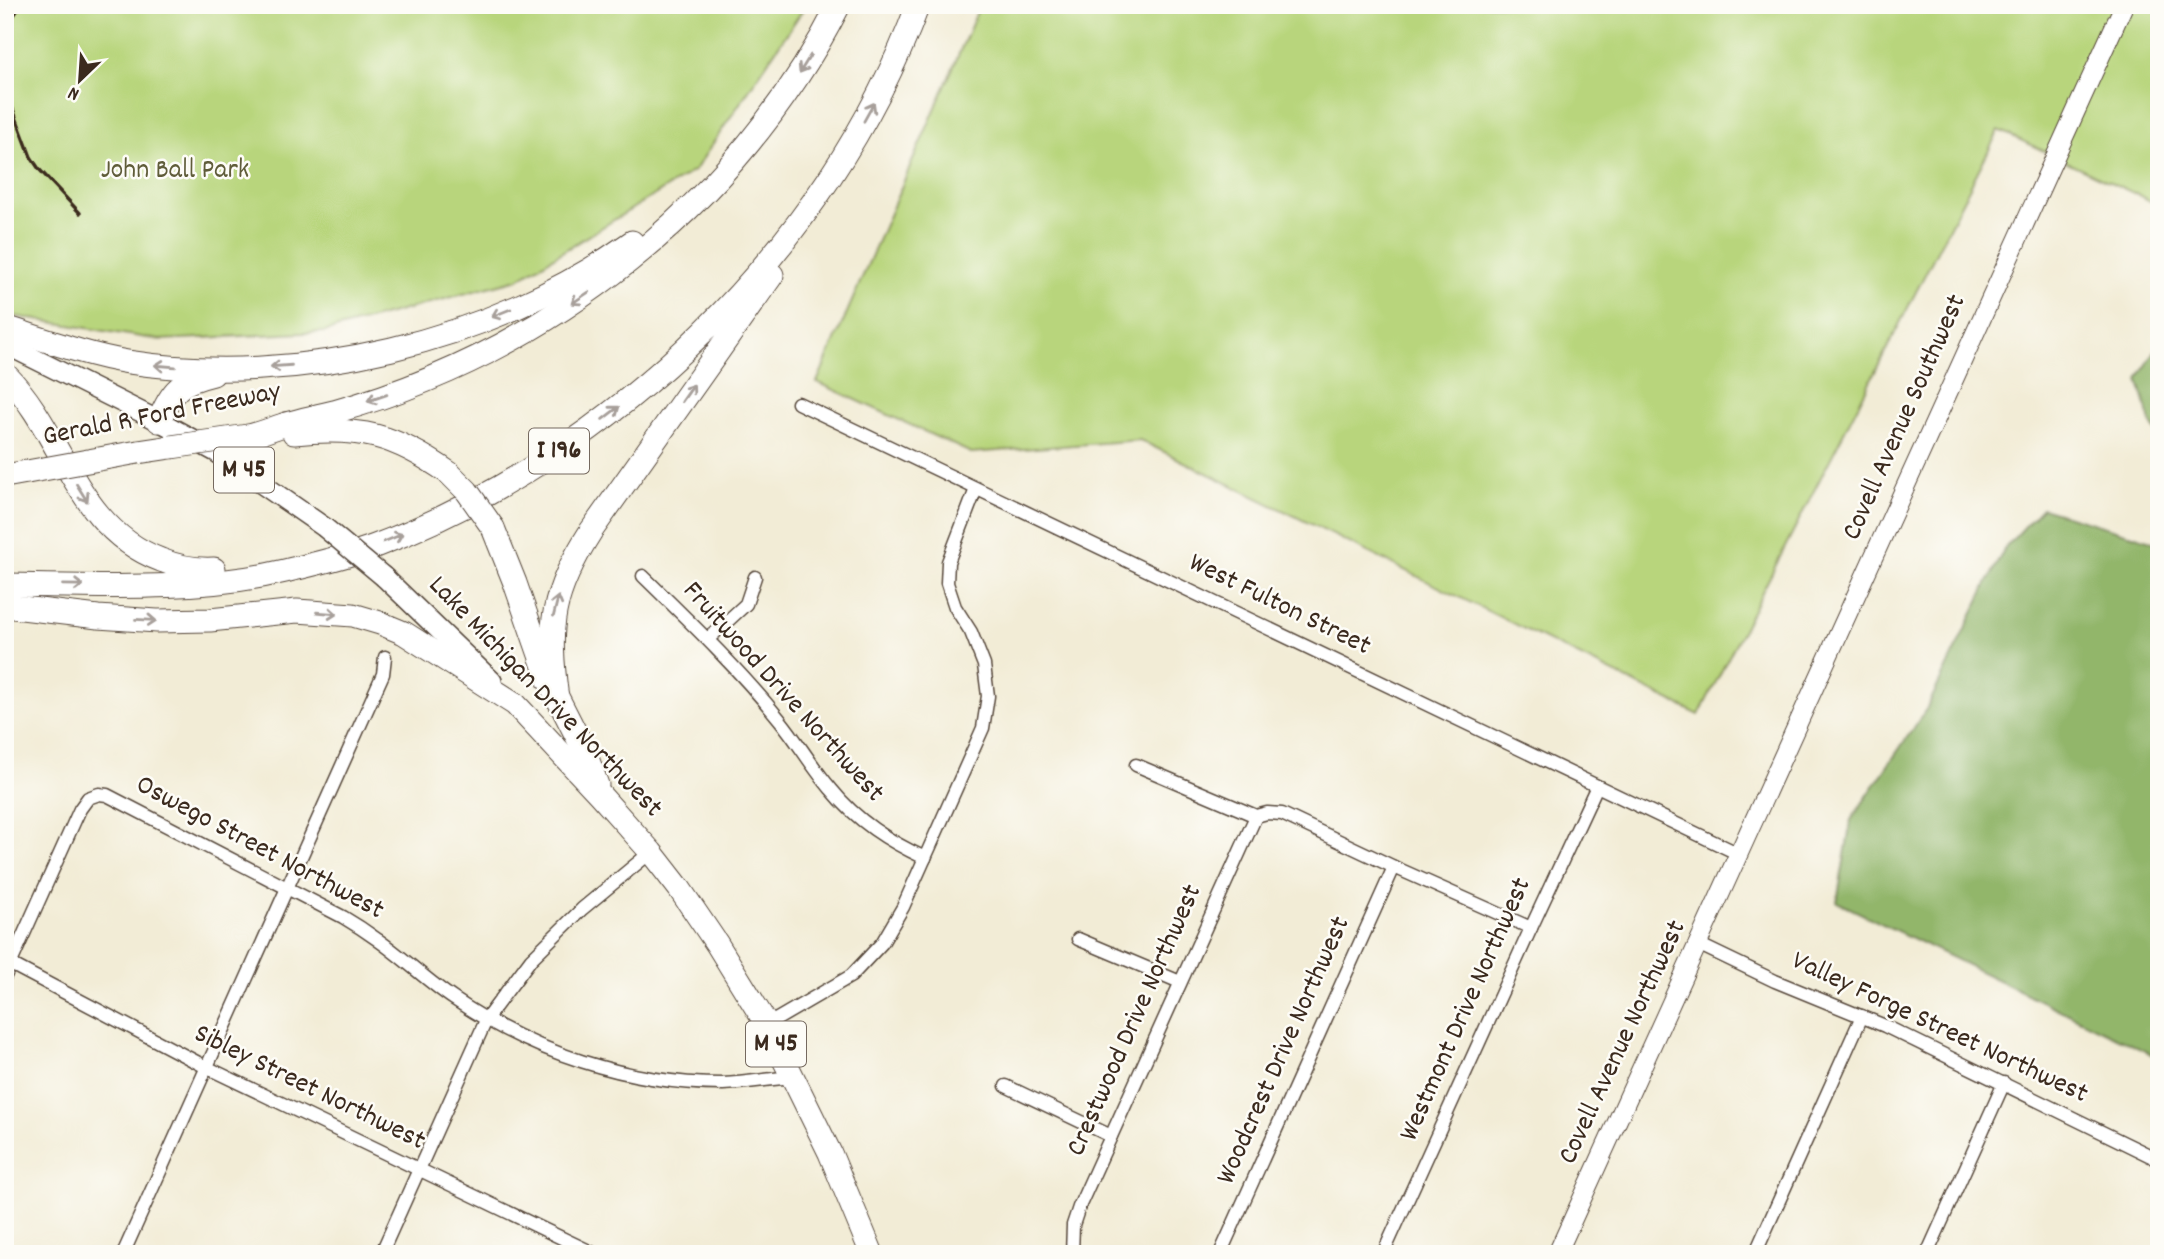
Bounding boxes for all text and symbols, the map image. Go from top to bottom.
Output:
north arrow [46,46,116,116]
one-way arrow [798,54,812,74]
text: N [64,78,84,106]
one-way arrow [862,103,876,123]
park label: John Ball Park [101,152,249,192]
street label: Covell Avenue Southwest [1834,289,1978,547]
one-way arrow [571,291,591,305]
one-way arrow [491,307,513,320]
one-way arrow [154,359,176,372]
one-way arrow [271,360,293,373]
street label: Gerald R Ford Freeway [40,373,285,459]
one-way arrow [681,384,695,403]
one-way arrow [367,393,389,406]
one-way arrow [601,405,619,420]
road number: I 196 [529,428,589,474]
road number: M 45 [214,447,274,492]
one-way arrow [75,483,90,502]
one-way arrow [382,531,403,544]
street label: West Fulton Street [1181,545,1377,667]
street label: Lake Michigan Drive Northwest [417,568,671,828]
street label: Fruitwood Drive Northwest [672,574,892,812]
one-way arrow [62,579,85,592]
one-way arrow [550,595,563,618]
one-way arrow [315,607,338,620]
one-way arrow [134,614,157,627]
street label: Oswego Street Northwest [128,767,390,931]
street label: Westmont Drive Northwest [1391,872,1543,1148]
street label: Crestwood Drive Northwest [1058,879,1214,1163]
street label: Woodcrest Drive Northwest [1208,911,1362,1191]
street label: Covell Avenue Northwest [1550,914,1698,1172]
street label: Valley Forge Street Northwest [1784,943,2094,1115]
street label: Sibley Street Northwest [186,1016,432,1162]
road number: M 45 [746,1021,806,1066]

